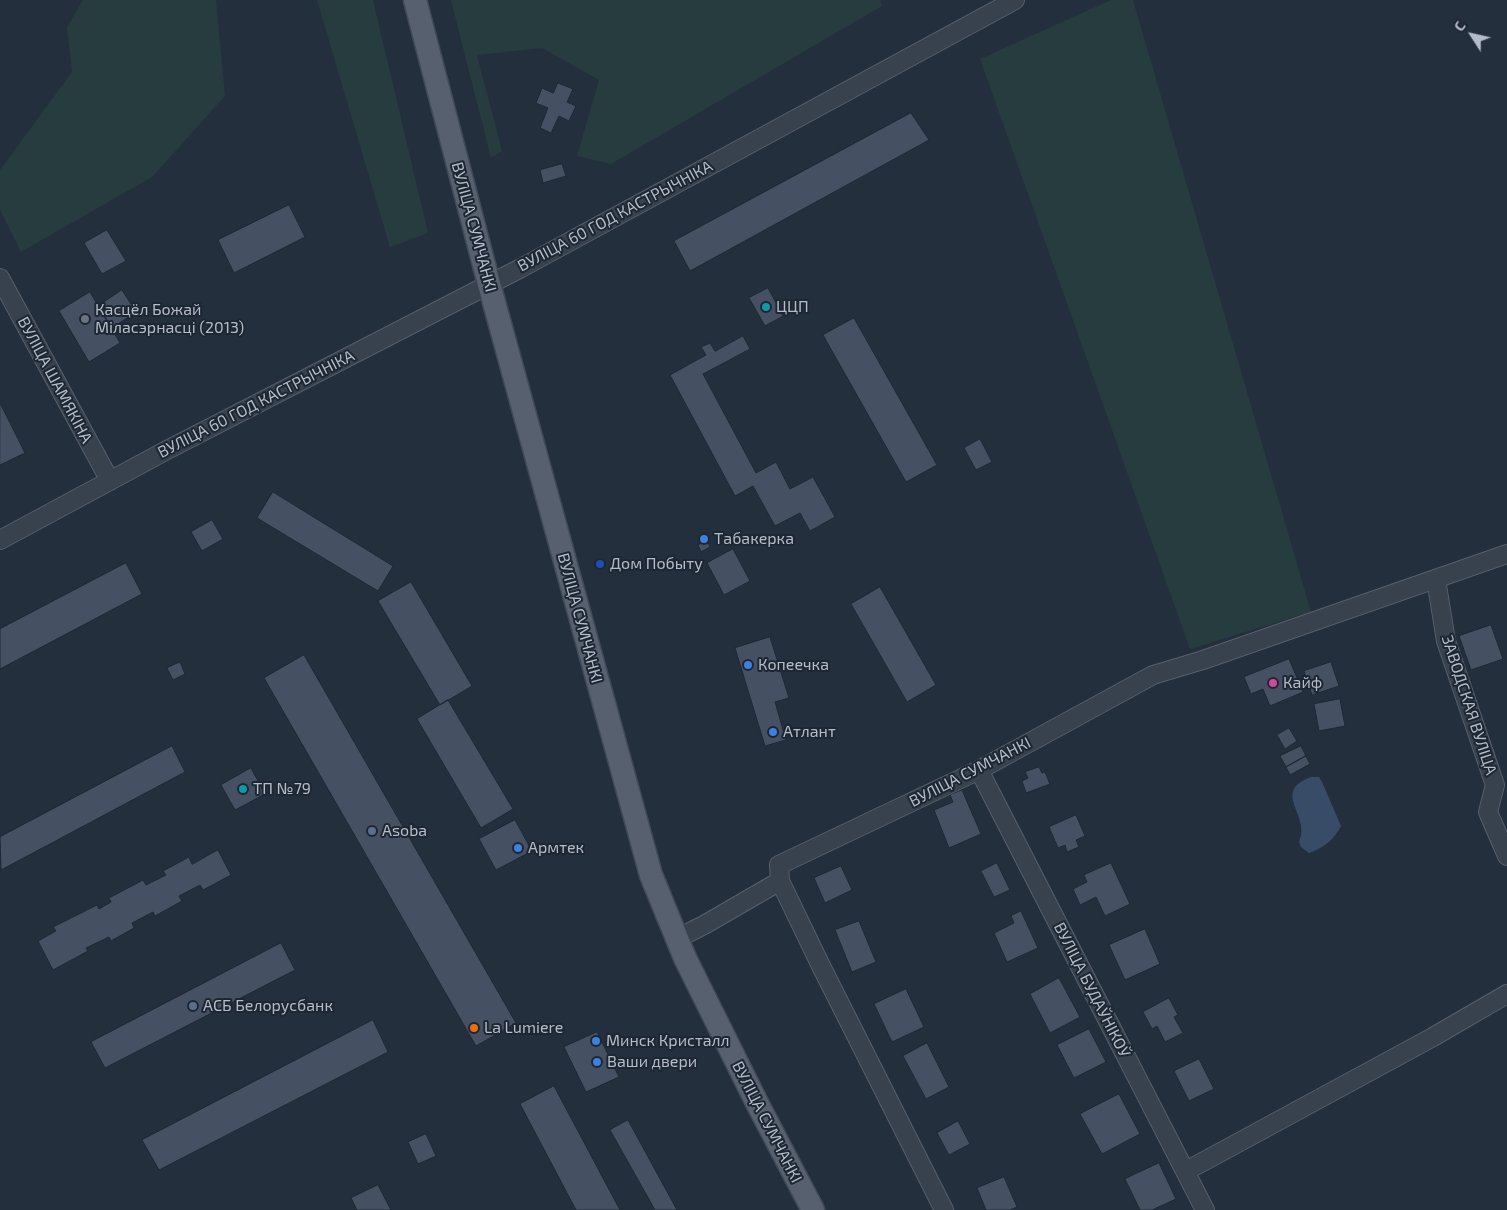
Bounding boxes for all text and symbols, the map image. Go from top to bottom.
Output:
north arrow [1447,10,1497,60]
text: С [1450,18,1469,34]
street label: ВУЛІЦА 60 ГОД КАСТРЫЧНІКА [514,156,716,276]
street label: ВУЛІЦА СУМЧАНКІ [447,160,501,294]
place label: ЦЦП [776,297,809,317]
place label: Касцёл Божай Міласэрнасці (2013) [95,300,244,338]
marker: ЦЦП [760,301,772,313]
street label: ВУЛІЦА ШАМЯКІНА [14,313,96,447]
marker: Касцёл Божай Міласэрнасці (2013) [79,313,91,325]
street label: ВУЛІЦА 60 ГОД КАСТРЫЧНІКА [154,346,358,462]
place label: Табакерка [714,529,794,549]
marker: Табакерка [698,533,710,545]
street label: ВУЛІЦА СУМЧАНКІ [553,551,607,685]
place label: Дом Побыту [610,554,703,574]
marker: Дом Побыту [594,558,606,570]
street label: ЗАВОДСКАЯ ВУЛІЦА [1437,633,1501,777]
place label: Копеечка [758,655,829,675]
marker: Копеечка [742,659,754,671]
place label: Кайф [1283,673,1322,693]
marker: Кайф [1267,677,1279,689]
place label: Атлант [783,722,836,742]
marker: Атлант [767,726,779,738]
street label: ВУЛІЦА СУМЧАНКІ [906,733,1034,811]
place label: ТП №79 [253,779,311,799]
marker: ТП №79 [237,783,249,795]
place label: Asoba [382,821,427,841]
marker: Asoba [366,825,378,837]
place label: Армтек [528,838,584,858]
marker: Армтек [512,842,524,854]
street label: ВУЛІЦА БУДАЎНІКОЎ [1050,919,1134,1061]
place label: АСБ Белорусбанк [203,996,333,1016]
marker: АСБ Белорусбанк [187,1000,199,1012]
place label: La Lumiere [484,1018,563,1038]
marker: La Lumiere [468,1022,480,1034]
place label: Минск Кристалл [606,1031,730,1051]
marker: Минск Кристалл [590,1035,602,1047]
place label: Ваши двери [607,1052,697,1072]
marker: Ваши двери [591,1056,603,1068]
street label: ВУЛІЦА СУМЧАНКІ [728,1058,806,1186]

